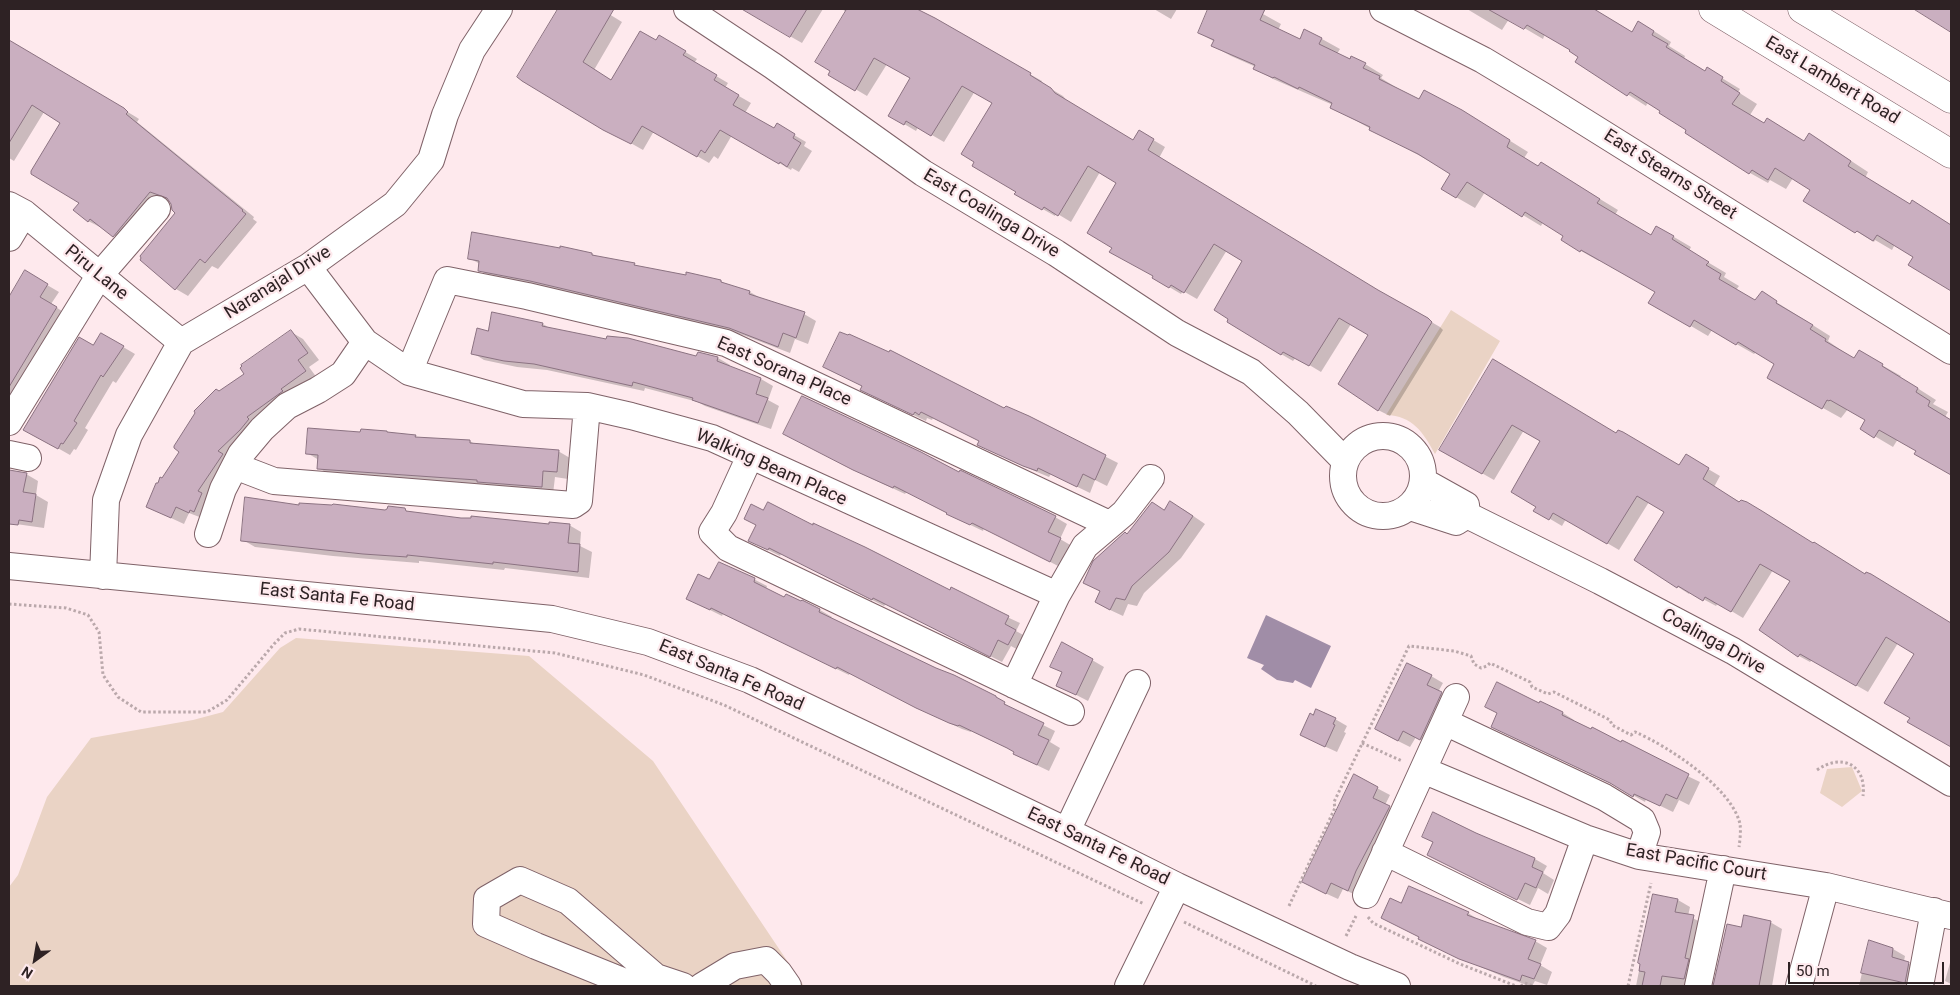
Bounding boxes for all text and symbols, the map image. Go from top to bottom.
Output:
street label: East Lambert Road [1761,32,1903,130]
street label: East Stearns Street [1599,125,1741,225]
street label: East Coalinga Drive [919,165,1063,263]
street label: Piru Lane [60,241,132,305]
street label: Naranajal Drive [221,242,335,324]
street label: East Sorana Place [713,333,855,411]
street label: Walking Beam Place [692,425,850,511]
street label: East Santa Fe Road [259,579,415,617]
street label: Coalinga Drive [1657,605,1769,679]
street label: East Santa Fe Road [655,636,807,716]
street label: East Santa Fe Road [1023,803,1173,891]
street label: East Pacific Court [1624,840,1768,886]
north arrow [10,935,60,985]
scale bar [1790,952,1946,984]
text: 50 m [1796,962,1830,980]
text: N [19,963,35,982]

